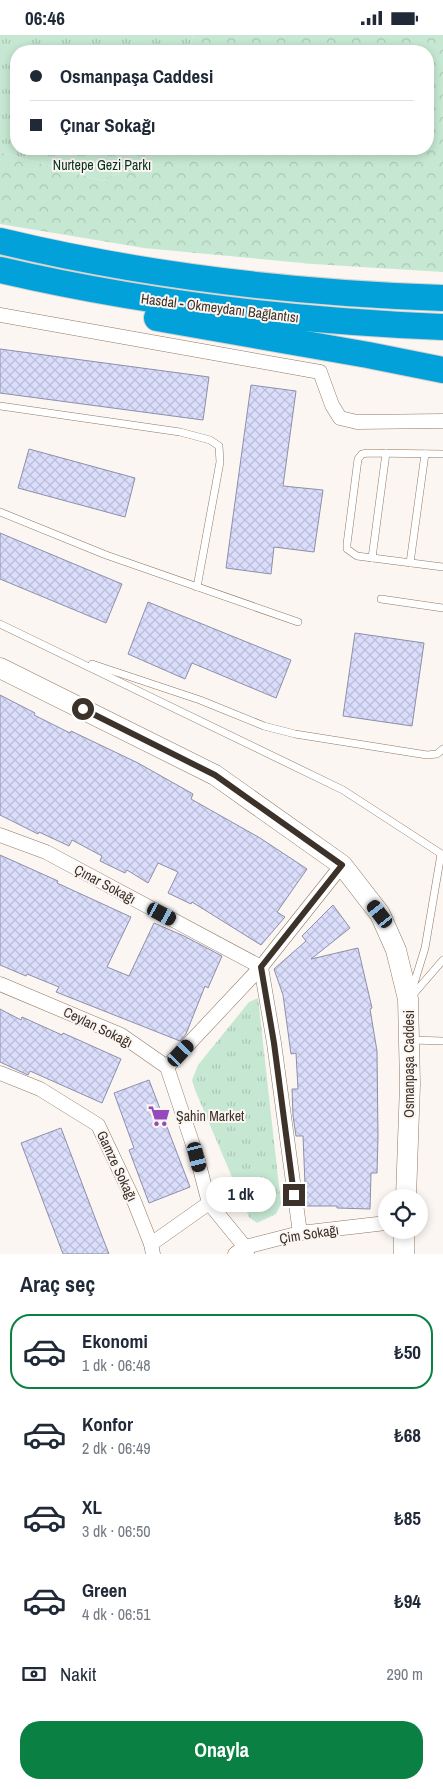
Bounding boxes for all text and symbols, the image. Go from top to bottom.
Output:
text: 06:46 [25,5,65,31]
text: Osmanpaşa Caddesi [60,63,213,89]
text: Çınar Sokağı [60,112,155,138]
park label: Nurtepe Gezi Parkı [53,156,151,174]
street label: Hasdal - Okmeydanı Bağlantısı [140,289,300,327]
route start [72,698,94,720]
street label: Çınar Sokağı [71,860,139,908]
car [364,898,395,930]
car [145,900,178,928]
street label: Ceylan Sokağı [60,1003,136,1051]
street label: Osmanpaşa Caddesi [400,1010,418,1118]
car [165,1037,196,1069]
supermarket icon: Şahin Market [146,1103,172,1129]
place label: Şahin Market [176,1107,244,1125]
street label: Gamze Sokağı [93,1128,141,1204]
car [186,1141,207,1173]
callout: 1 dk [206,1177,276,1213]
text: 1 dk [228,1183,254,1205]
route end [283,1184,305,1206]
map controls [378,1189,428,1239]
button: locate [378,1189,428,1239]
street label: Çim Sokağı [278,1220,340,1248]
text: Araç seç [20,1269,95,1299]
text: Ekonomi [82,1328,148,1354]
icon: car [22,1329,67,1374]
text: ₺50 [394,1339,421,1365]
text: 1 dk · 06:48 [82,1354,151,1376]
text: Konfor [82,1411,133,1437]
icon: car [22,1412,67,1457]
text: ₺68 [394,1422,421,1448]
text: 2 dk · 06:49 [82,1437,151,1459]
text: XL [82,1494,102,1520]
icon: car [22,1495,67,1540]
text: ₺85 [394,1505,421,1531]
text: 3 dk · 06:50 [82,1520,151,1542]
text: Green [82,1577,127,1603]
icon: car [22,1578,67,1623]
text: ₺94 [394,1588,421,1614]
text: 4 dk · 06:51 [82,1603,151,1625]
icon: cash [20,1660,48,1688]
text: Nakit [60,1661,96,1687]
text: 290 m [387,1663,423,1685]
button: Onayla [20,1721,423,1779]

